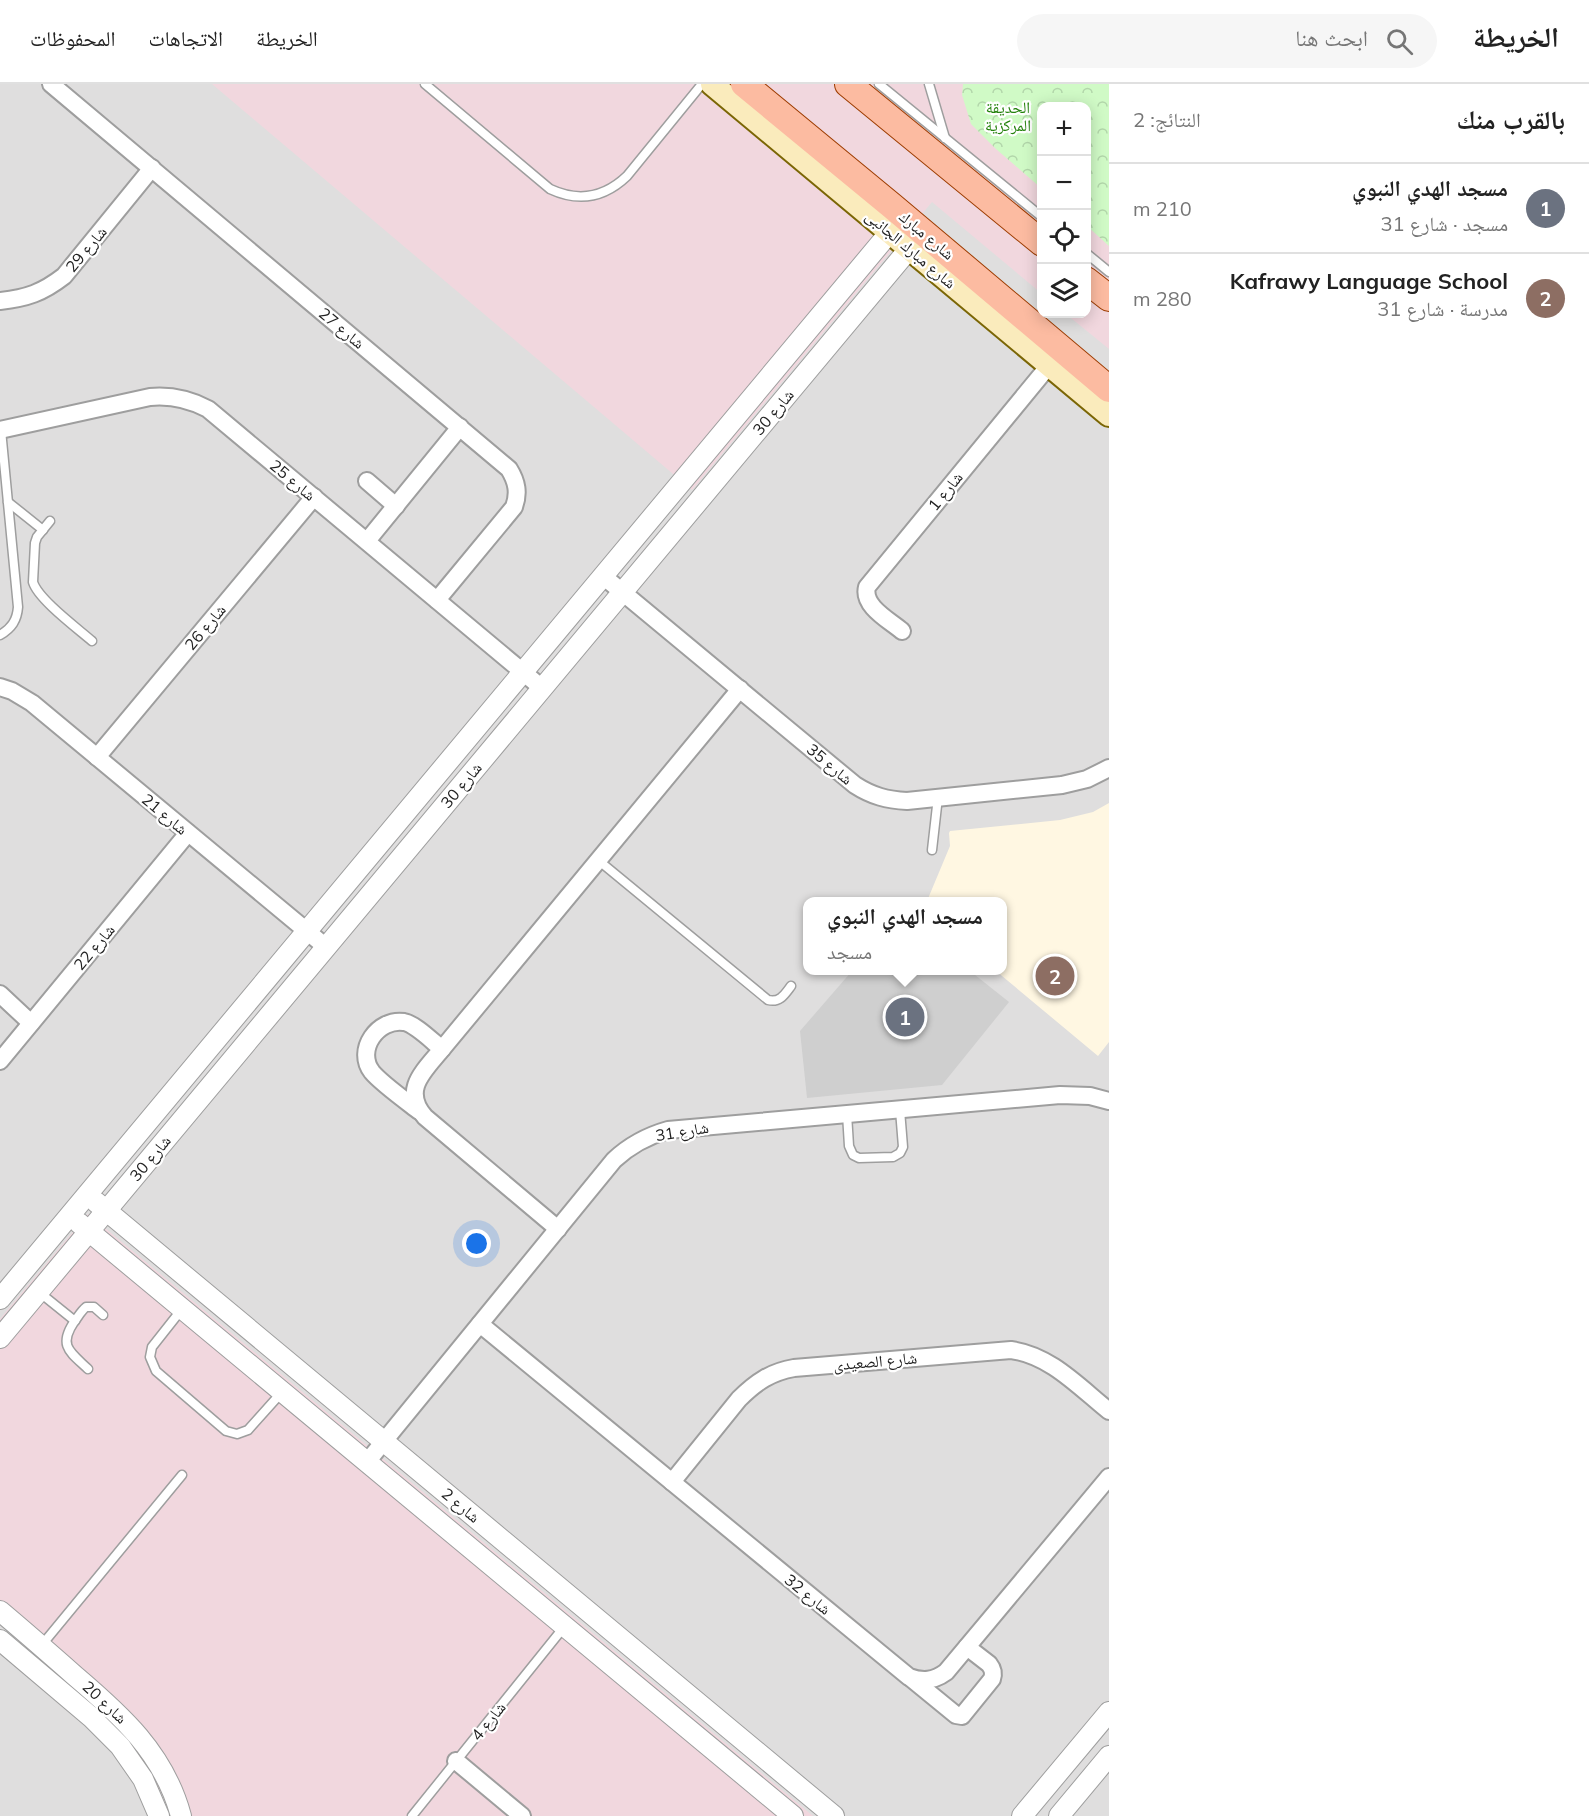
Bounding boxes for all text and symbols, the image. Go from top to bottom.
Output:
search box [1017,14,1437,68]
text: الخريطة [1473,19,1559,54]
text: ابحث هنا [1295,24,1368,52]
text: المحفوظات [30,25,115,51]
text: الاتجاهات [148,25,223,51]
text: الخريطة [256,25,318,51]
icon: search [1383,25,1416,58]
park label: الحديقة المركزية [985,97,1031,135]
map controls [1037,102,1091,318]
button: + [1037,102,1091,156]
text: بالقرب منك [1456,103,1565,136]
text: النتائج: 2 [1133,107,1201,132]
button: − [1037,156,1091,210]
text: مسجد الهدي النبوي [1352,174,1508,202]
text: 210 m [1133,196,1192,221]
text: 1 [1540,196,1552,221]
street label: شارع مبارك الجانبى [861,205,960,293]
street label: شارع مبارك [895,206,959,265]
button: locate [1037,210,1091,264]
text: مسجد · شارع 31 [1381,211,1508,236]
street label: شارع 29 [61,222,112,277]
button: layers [1037,264,1091,318]
text: Kafrawy Language School [1230,267,1508,295]
text: 280 m [1133,286,1192,311]
text: 2 [1540,286,1552,311]
text: مدرسة · شارع 31 [1377,296,1508,321]
street label: شارع 27 [314,303,369,354]
street label: شارع 30 [748,385,799,440]
street label: شارع 25 [265,455,320,506]
street label: شارع 1 [923,468,967,515]
street label: شارع 26 [180,600,231,655]
street label: شارع 35 [802,739,857,790]
street label: شارع 30 [436,758,487,813]
street label: شارع 21 [137,789,192,840]
popup [803,897,1007,975]
text: مسجد الهدي النبوي [827,902,983,930]
street label: شارع 22 [69,920,120,975]
text: مسجد [827,939,872,964]
pin: 2 [1036,954,1074,998]
pin: 1 [886,994,924,1040]
street label: شارع 31 [654,1117,710,1146]
street label: شارع 30 [125,1131,176,1186]
your location [462,1229,491,1258]
street label: شارع الصعيدى [832,1347,918,1376]
street label: شارع 2 [437,1483,484,1528]
street label: شارع 32 [780,1569,835,1619]
street label: شارع 20 [78,1676,131,1728]
street label: شارع 4 [466,1698,510,1745]

